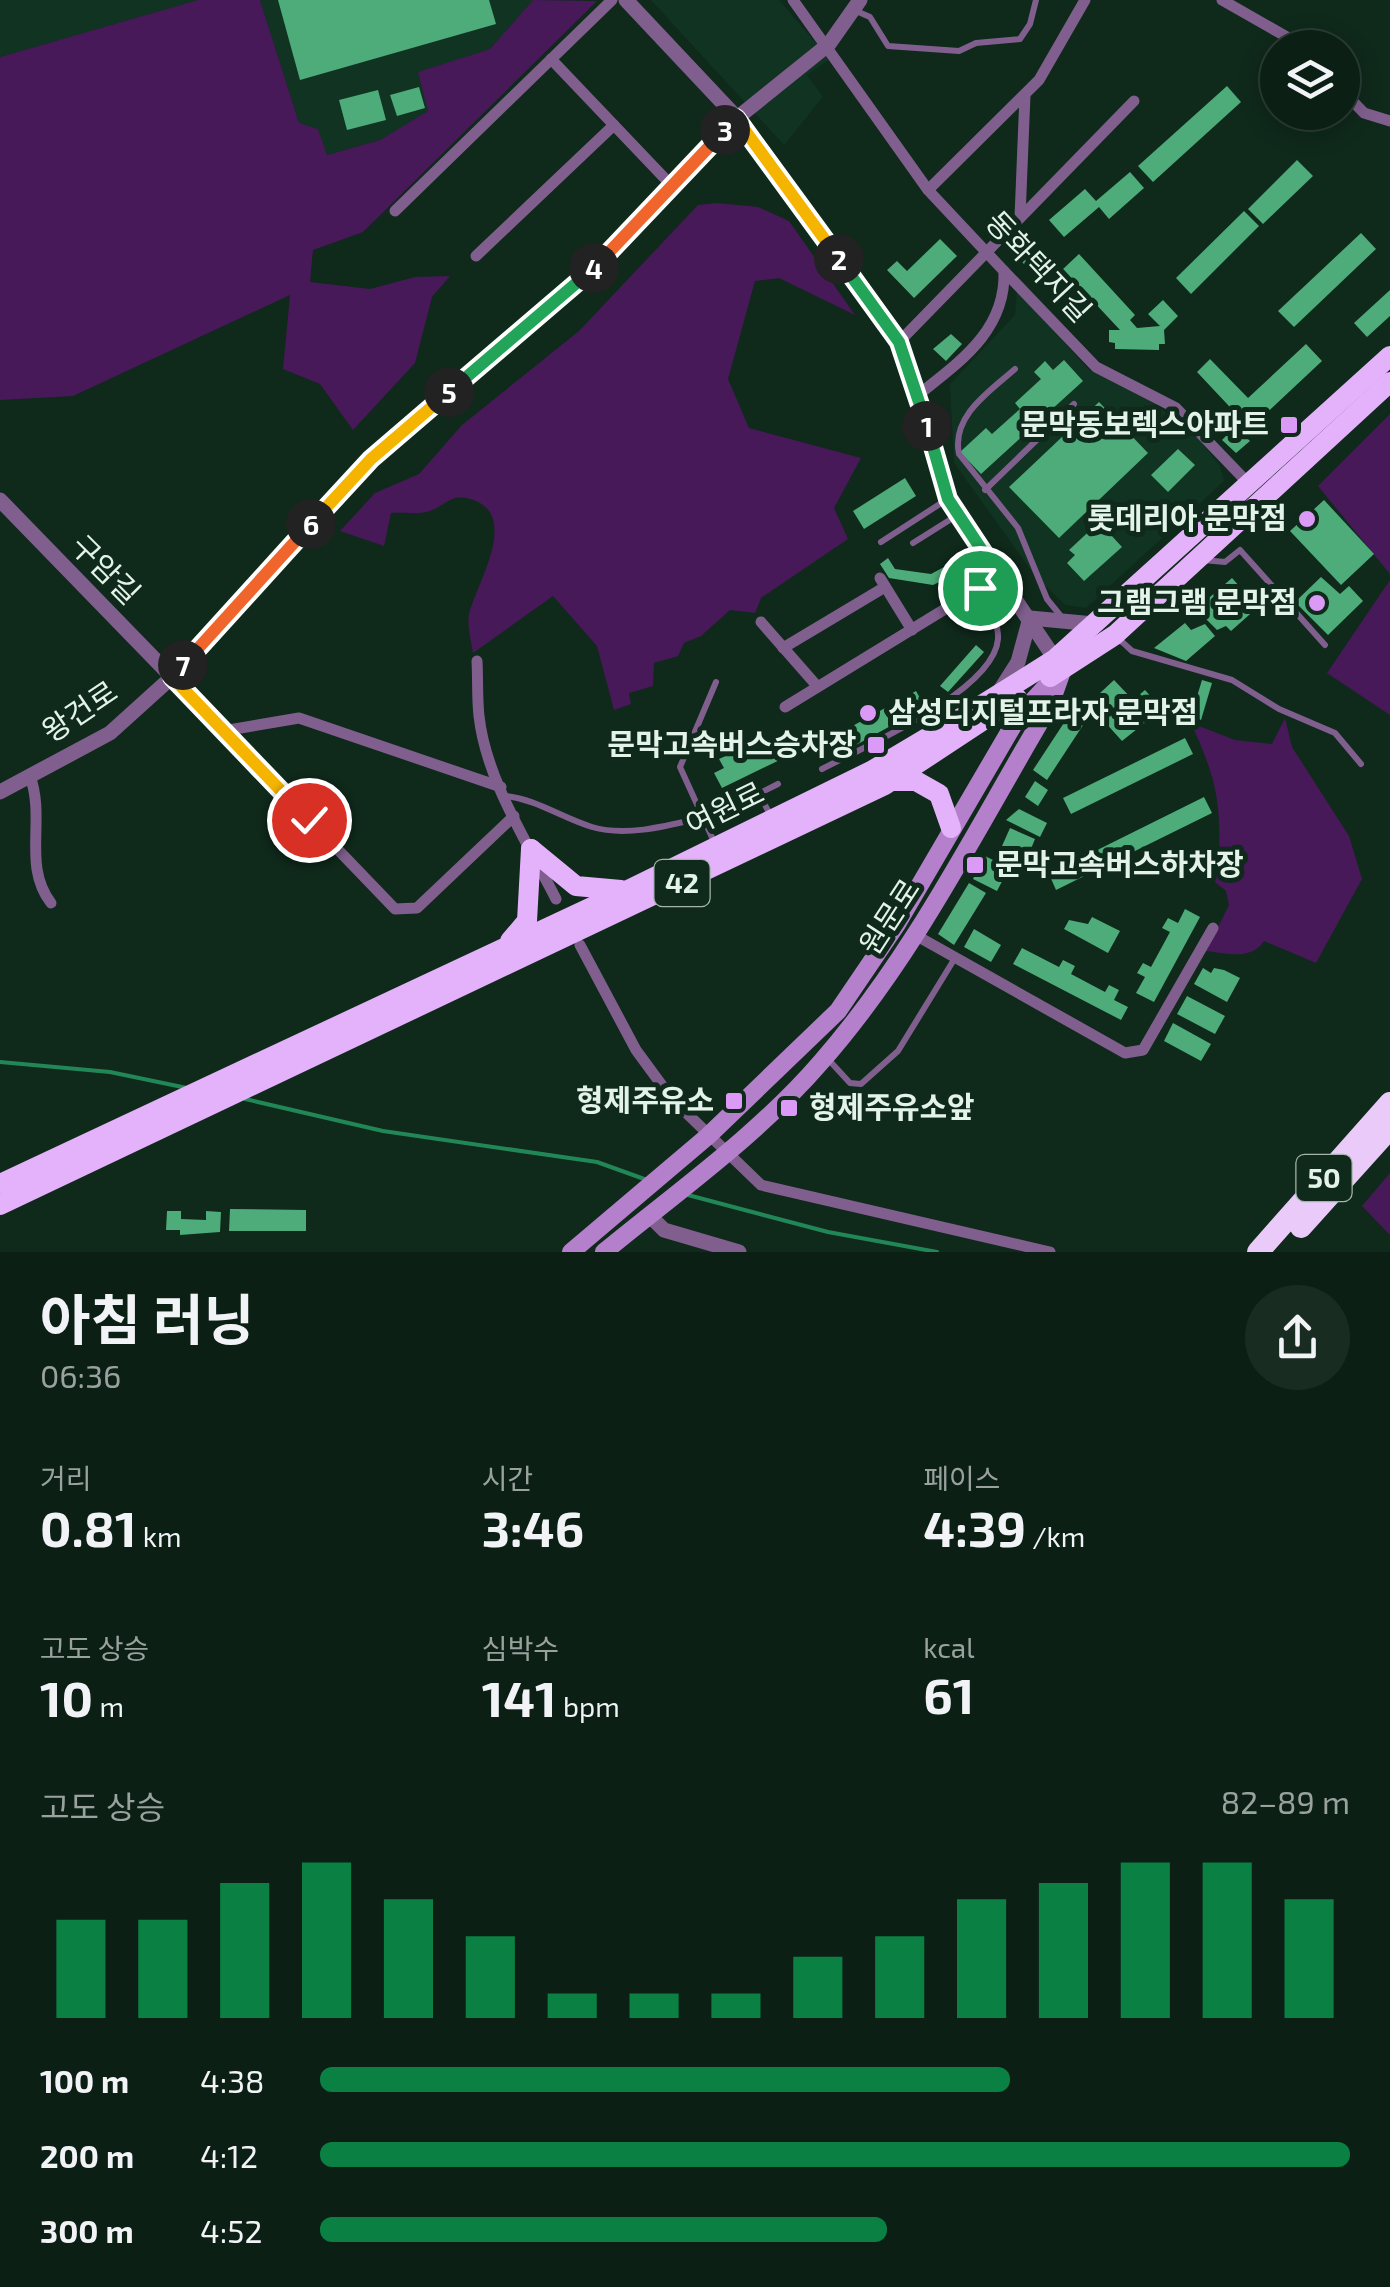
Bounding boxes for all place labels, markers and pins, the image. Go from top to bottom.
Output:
pin: 3 [700,105,750,155]
pin: 2 [814,234,864,284]
pin: 4 [569,243,619,293]
pin: 5 [424,367,474,417]
pin: 1 [902,401,952,451]
place label: 문막동보렉스아파트 [1021,405,1269,441]
marker: 문막동보렉스아파트 [1278,414,1300,436]
pin: 6 [286,499,336,549]
place label: 롯데리아 문막점 [1087,499,1287,535]
marker: 롯데리아 문막점 [1296,508,1318,530]
pin [938,546,1023,631]
place label: 그램그램 문막점 [1097,583,1297,619]
marker: 그램그램 문막점 [1306,592,1328,614]
pin: 7 [158,640,208,690]
place label: 삼성디지털프라자 문막점 [888,693,1198,729]
marker: 삼성디지털프라자 문막점 [857,702,879,724]
place label: 문막고속버스승차장 [608,725,856,761]
marker: 문막고속버스승차장 [865,734,887,756]
pin [267,778,352,863]
place label: 문막고속버스하차장 [995,845,1244,881]
marker: 문막고속버스하차장 [964,854,986,876]
place label: 형제주유소 [576,1081,714,1117]
place label: 형제주유소앞 [809,1088,975,1124]
marker: 형제주유소 [723,1090,745,1112]
marker: 형제주유소앞 [778,1097,800,1119]

